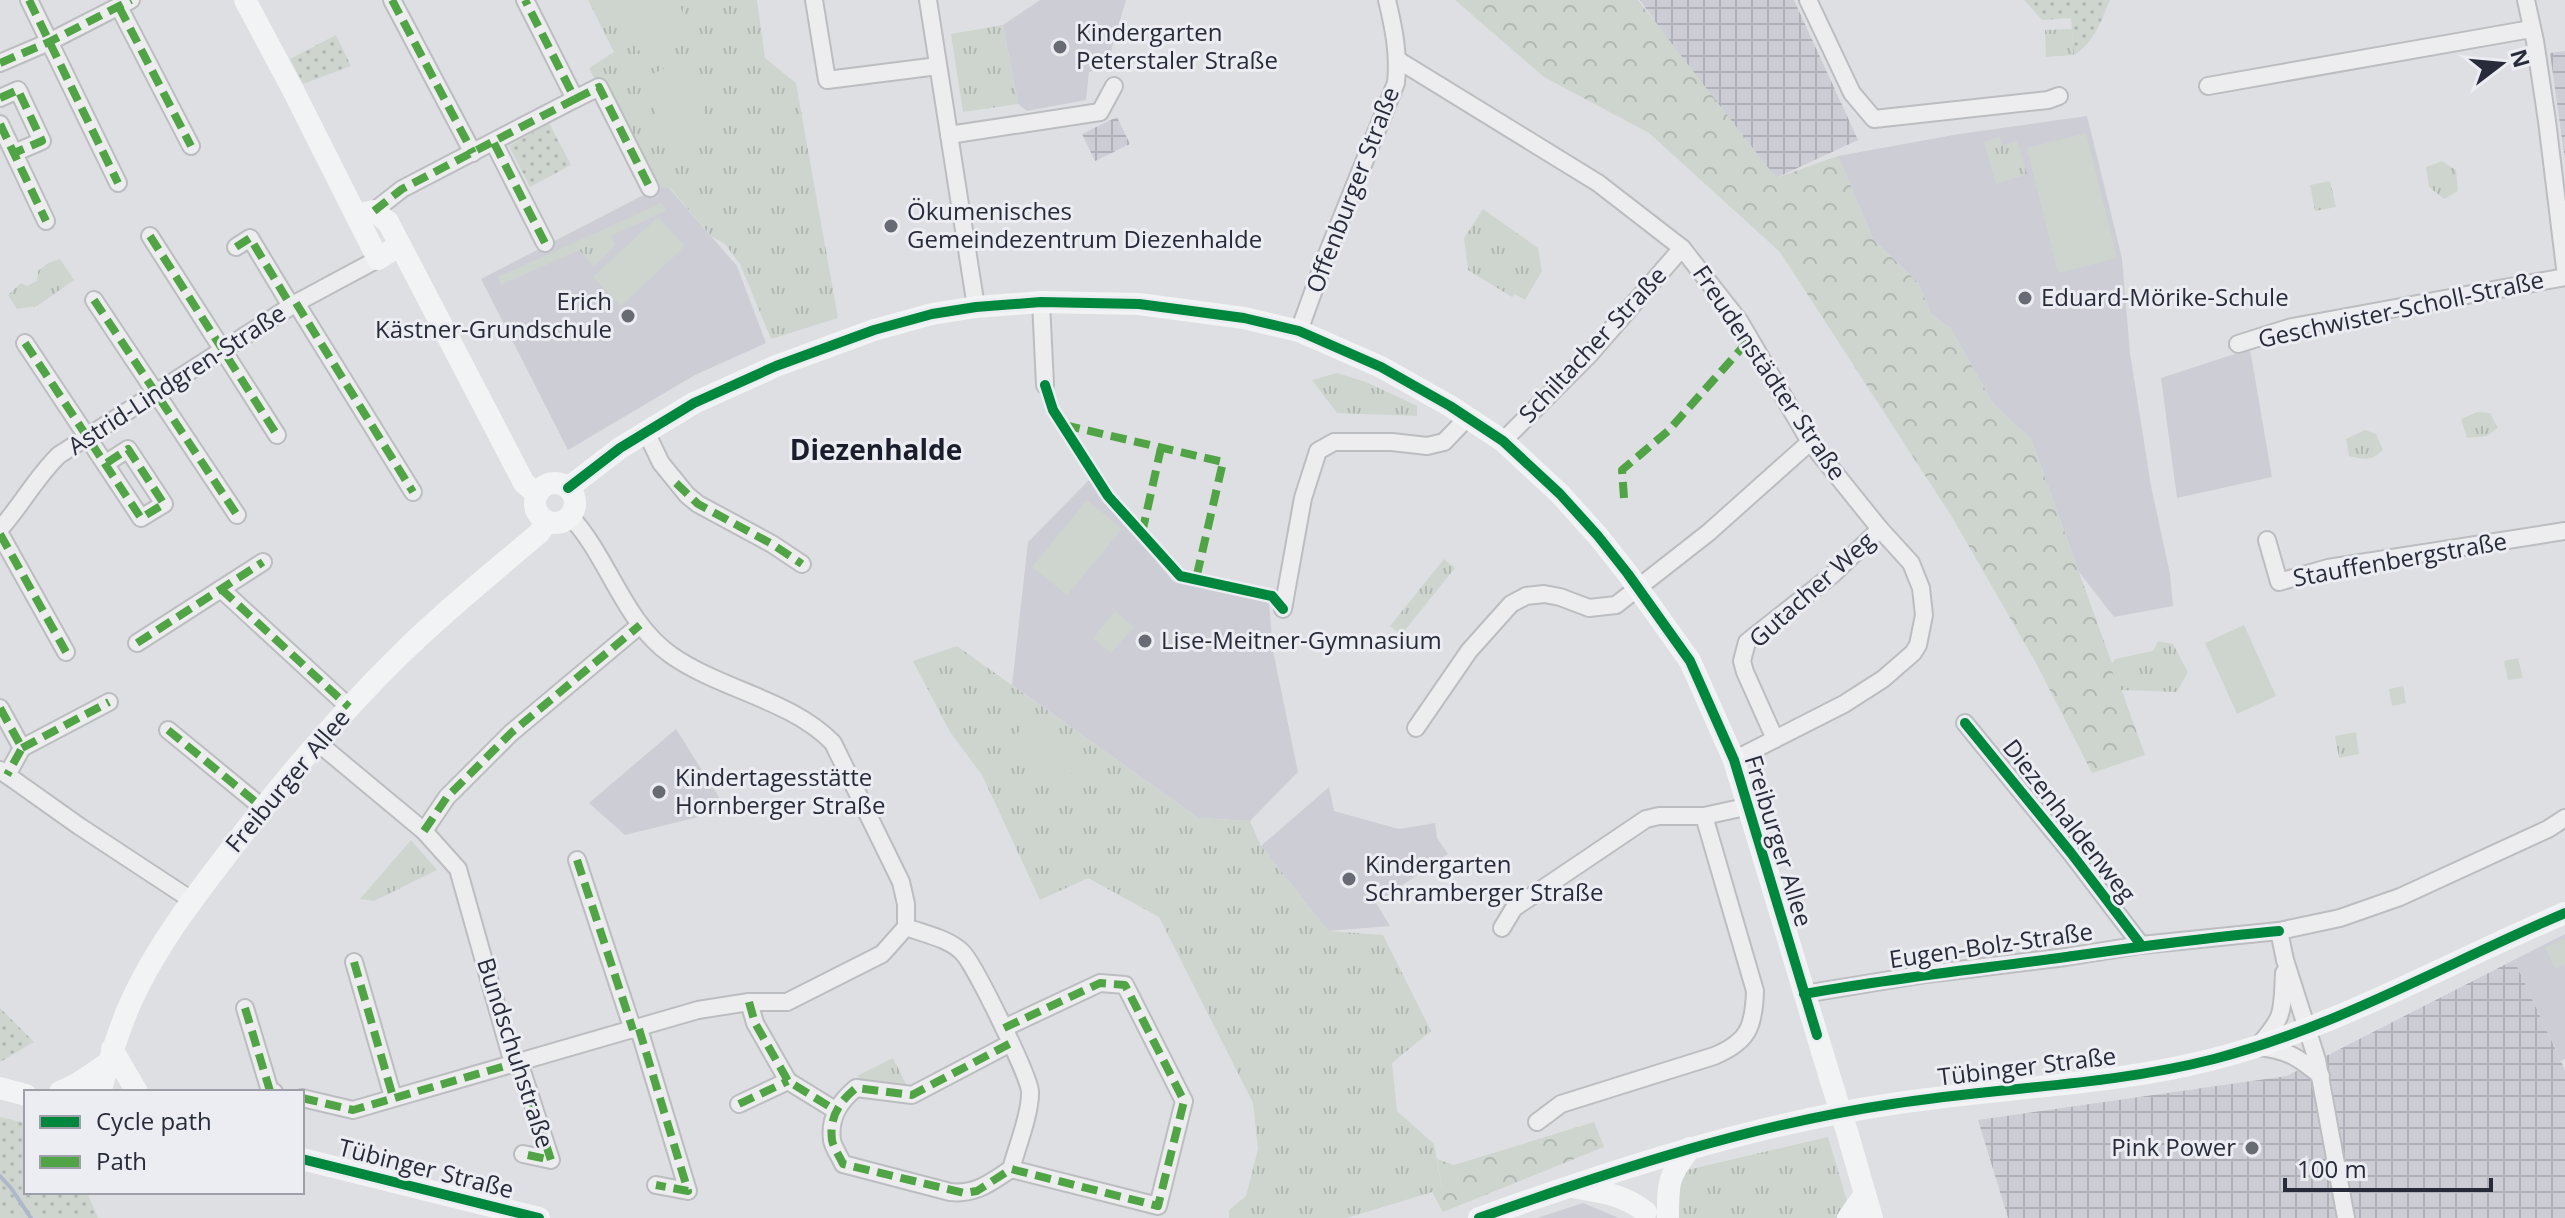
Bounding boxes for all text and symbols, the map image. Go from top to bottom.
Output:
place label: Kindergarten Peterstaler Straße [1076,15,1278,76]
north arrow [2461,24,2541,104]
marker: Kindergarten Peterstaler Straße [1051,38,1069,56]
text: N [2504,45,2538,71]
street label: Offenburger Straße [1297,82,1406,297]
place label: Ökumenisches Gemeindezentrum Diezenhalde [907,194,1262,255]
marker: Ökumenisches Gemeindezentrum Diezenhalde [882,217,900,235]
street label: Freudenstädter Straße [1686,258,1855,486]
street label: Schiltacher Straße [1511,259,1673,429]
street label: Geschwister-Scholl-Straße [2255,262,2547,355]
place label: Eduard-Mörike-Schule [2041,280,2289,313]
place label: Erich Kästner-Grundschule [375,284,612,345]
marker: Eduard-Mörike-Schule [2016,289,2034,307]
street label: Astrid-Lindgren-Straße [61,296,291,462]
marker: Erich Kästner-Grundschule [619,307,637,325]
district label: Diezenhalde [790,430,962,468]
street label: Stauffenbergstraße [2290,523,2509,594]
street label: Gutacher Weg [1741,524,1881,654]
place label: Lise-Meitner-Gymnasium [1161,623,1442,656]
marker: Lise-Meitner-Gymnasium [1136,632,1154,650]
street label: Freiburger Allee [217,701,357,859]
street label: Diezenhaldenweg [1996,732,2144,908]
street label: Freiburger Allee [1738,751,1821,930]
place label: Kindertagesstätte Hornberger Straße [675,760,885,821]
marker: Kindertagesstätte Hornberger Straße [650,783,668,801]
place label: Kindergarten Schramberger Straße [1365,847,1604,908]
marker: Kindergarten Schramberger Straße [1340,870,1358,888]
street label: Eugen-Bolz-Straße [1887,914,2095,975]
street label: Bundschuhstraße [470,953,563,1152]
street label: Tübinger Straße [1936,1038,2118,1093]
legend [24,1090,304,1194]
text: Cycle path [96,1104,212,1137]
street label: Tübinger Straße [335,1130,517,1205]
place label: Pink Power [2111,1130,2236,1163]
marker: Pink Power [2243,1139,2261,1157]
scale bar [2285,1142,2491,1192]
text: Path [96,1144,147,1177]
text: 100 m [2297,1152,2367,1185]

